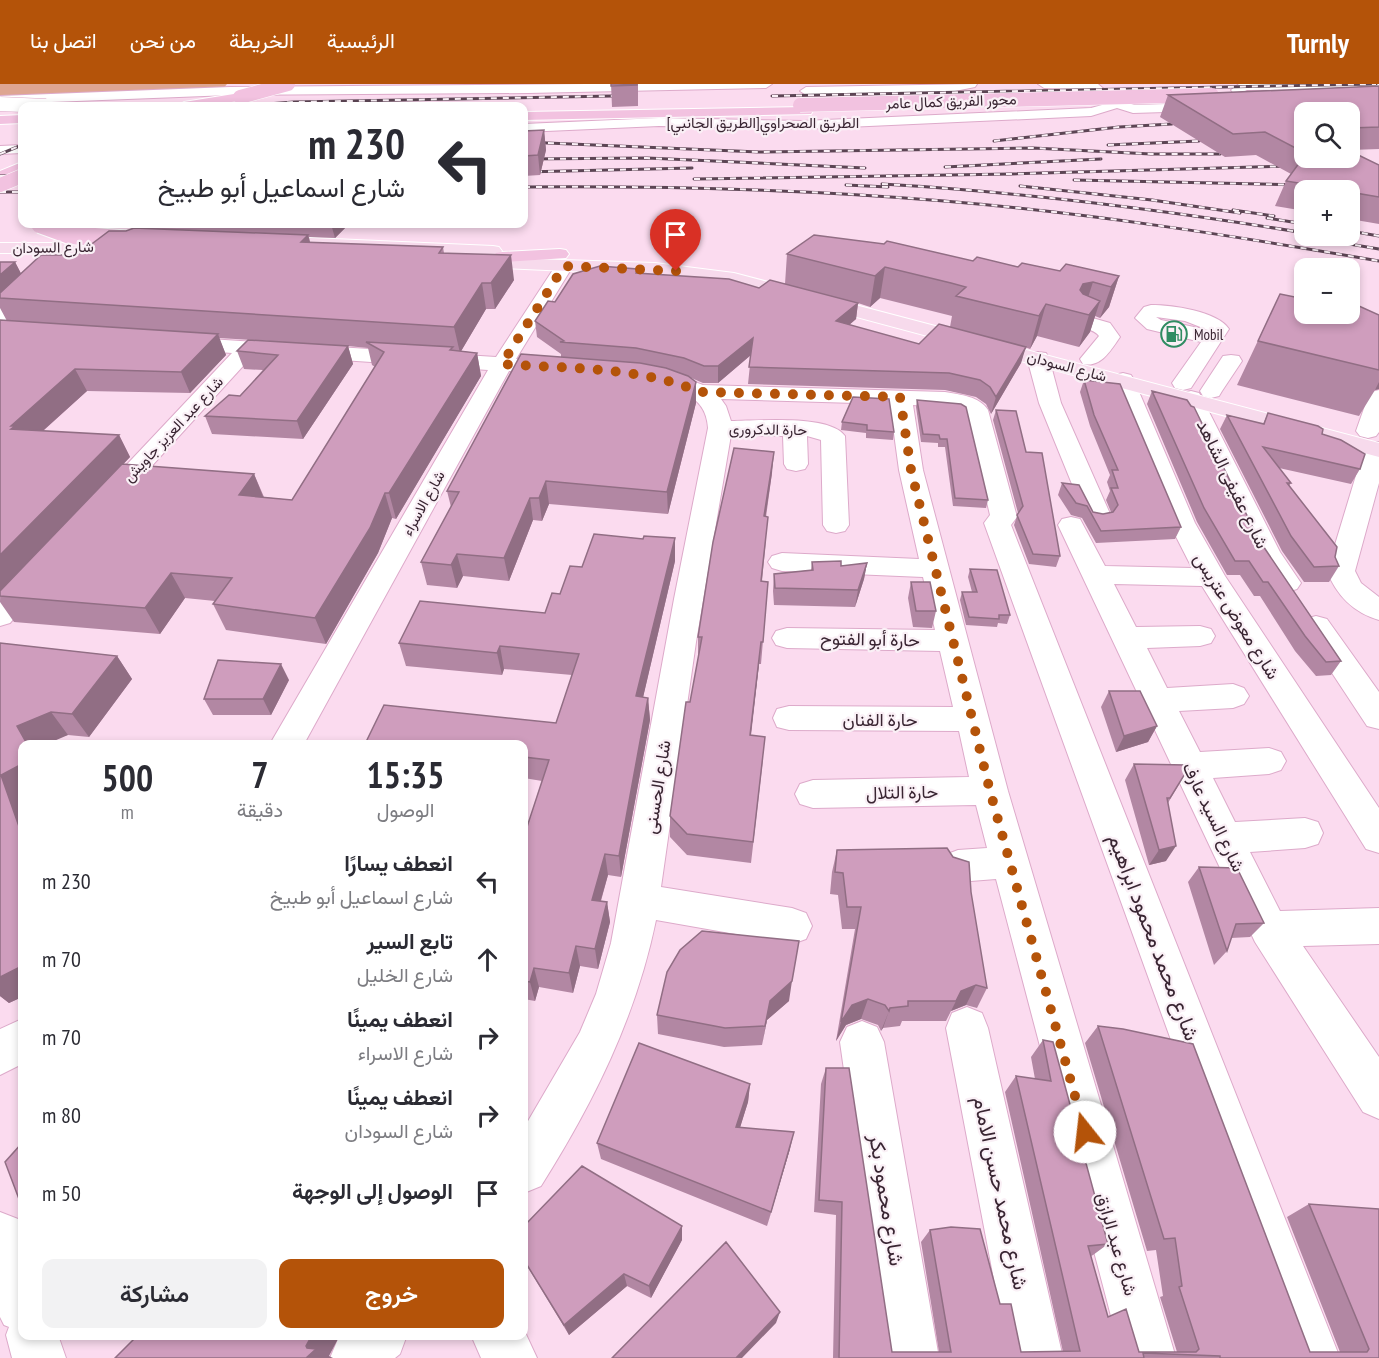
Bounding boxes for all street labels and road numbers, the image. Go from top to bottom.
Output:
street label: محور الفريق كمال عامر [884,89,1017,114]
street label: الطريق الصحراوي[الطريق الجانبي] [667,113,859,136]
street label: شارع السودان [12,237,94,259]
street label: شارع السودان [1025,346,1109,388]
street label: شارع عبد العزيز جاويش [119,372,228,487]
street label: شارع عفيفى الشاهد [1191,416,1274,553]
street label: حارة الدكرورى [729,419,807,440]
street label: شارع الاسراء [397,467,450,540]
street label: شارع معوض عتريس [1188,548,1285,684]
street label: حارة أبو الفتوح [820,627,920,652]
street label: حارة الفنان [843,708,918,731]
street label: شارع الحسنى [638,738,677,836]
street label: شارع السيد عارف [1177,758,1250,876]
street label: حارة التلال [866,780,938,804]
street label: شارع محمد محمود ابراهيم [1101,830,1206,1045]
street label: شارع محمد حسن الامام [966,1094,1035,1292]
street label: شارع محمود بكر [862,1131,911,1268]
street label: شارع عبد الرازق [1090,1190,1143,1299]

